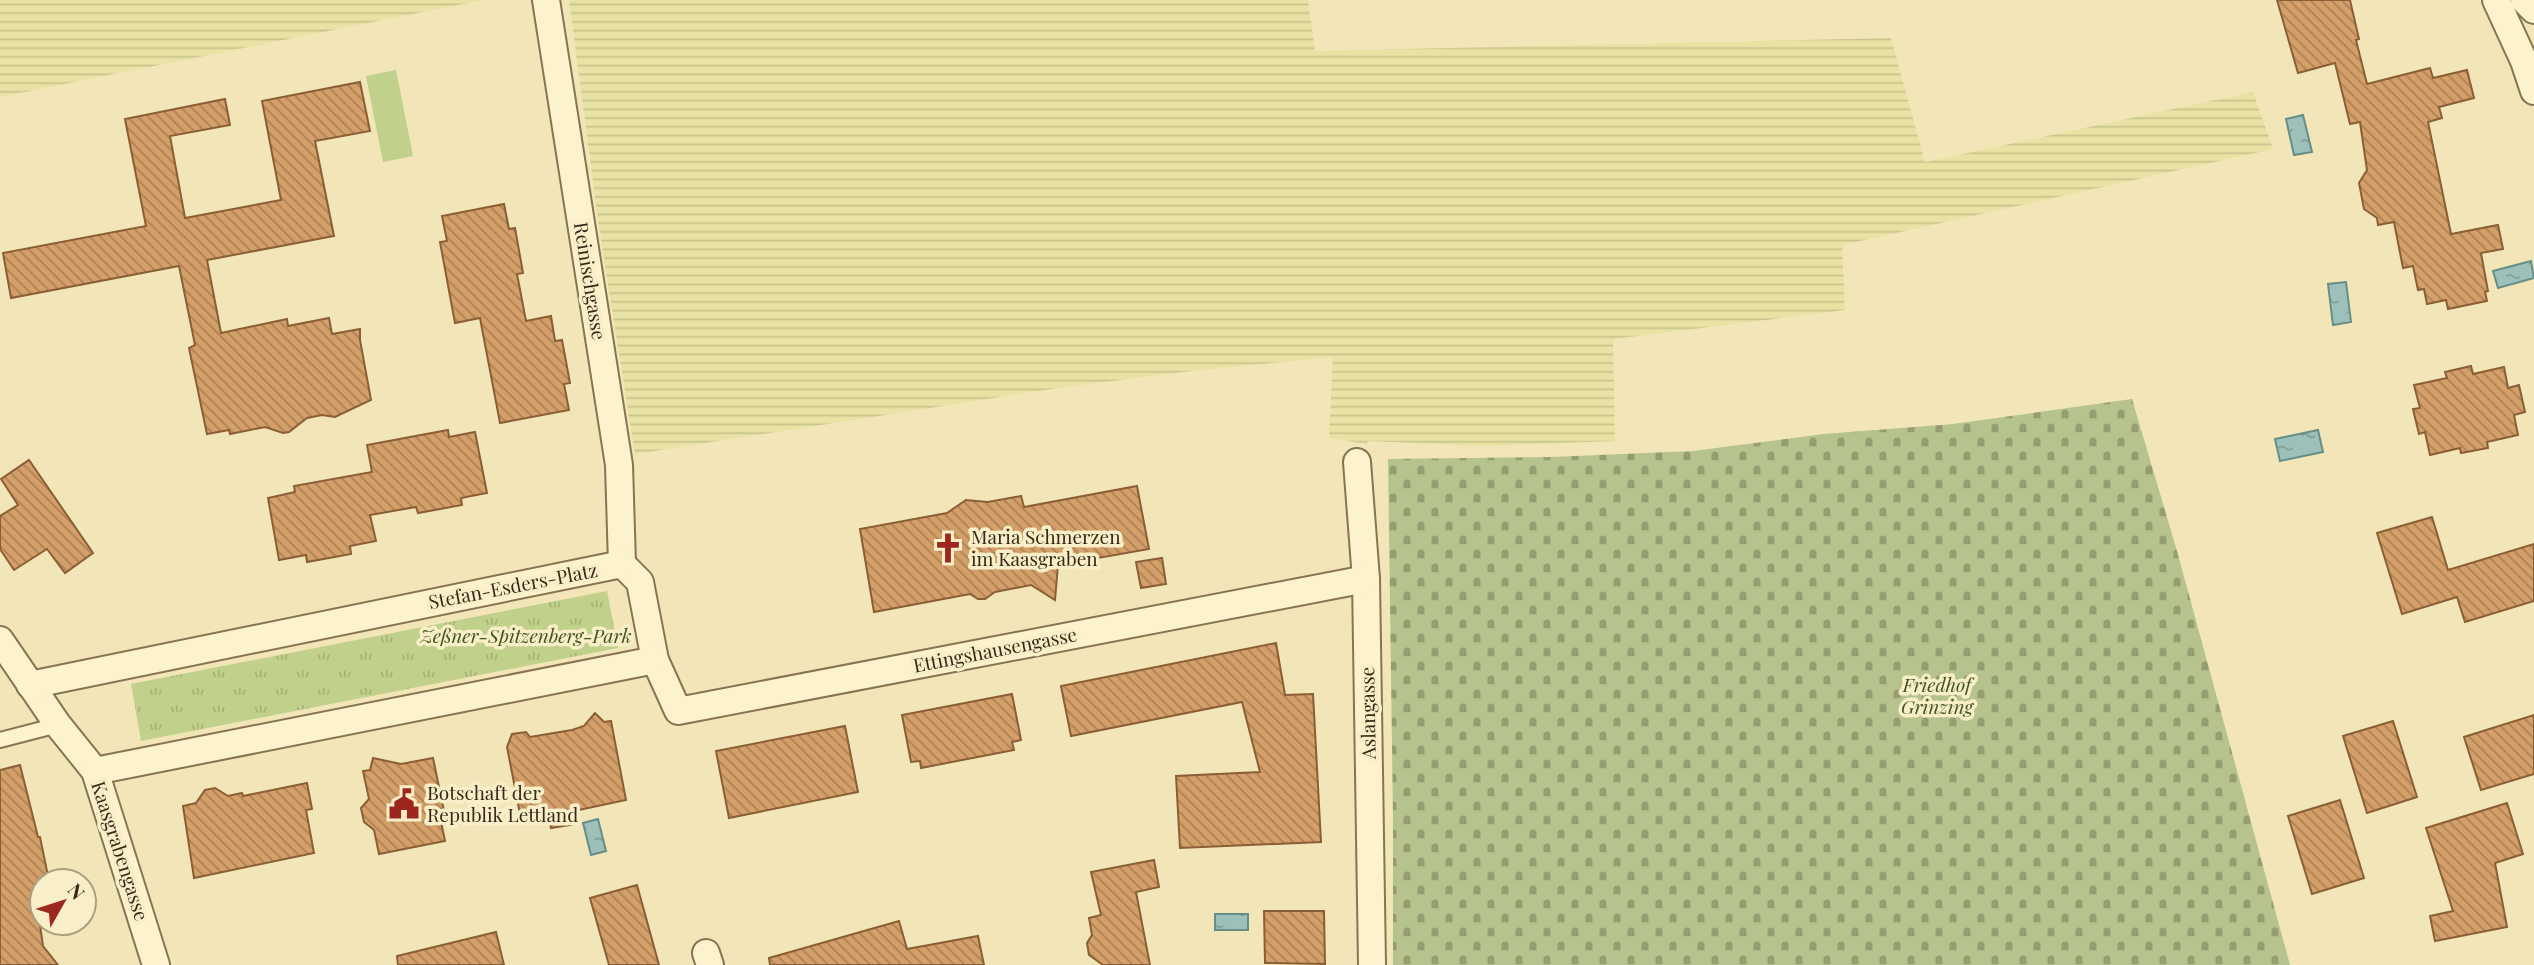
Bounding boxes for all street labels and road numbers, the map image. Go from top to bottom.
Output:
street label: Reinischgasse [569,220,613,342]
street label: Stefan-Esders-Platz [426,556,600,614]
street label: Ettingshausengasse [911,620,1079,678]
street label: Aslangasse [1353,667,1381,760]
street label: Kaasgrabengasse [86,778,156,924]

